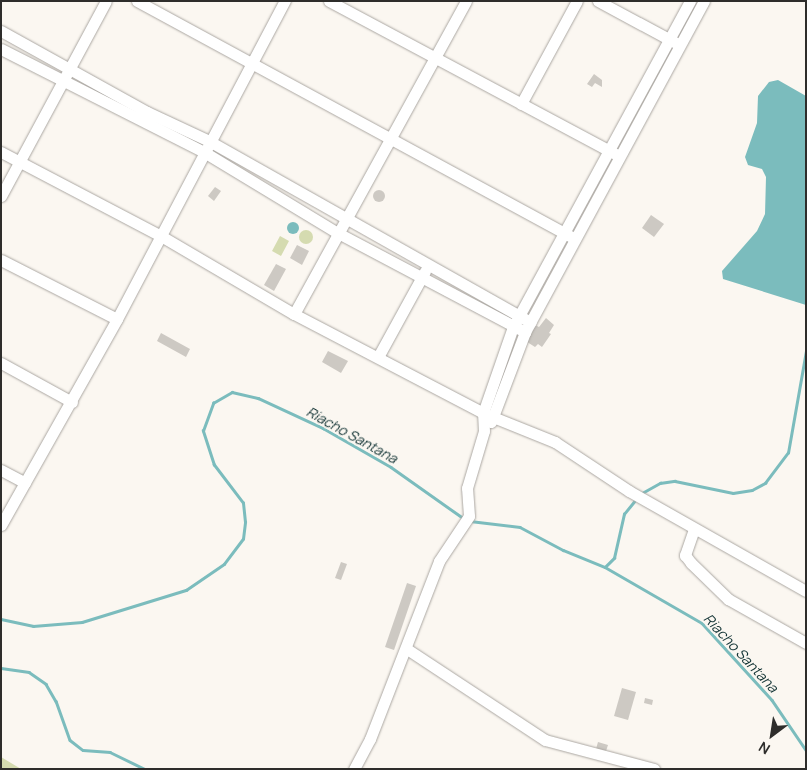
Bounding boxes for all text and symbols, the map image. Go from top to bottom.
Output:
water label: Riacho Santana [304,403,400,467]
water label: Riacho Santana [700,610,782,696]
north arrow [747,710,797,760]
text: N [755,738,773,759]

